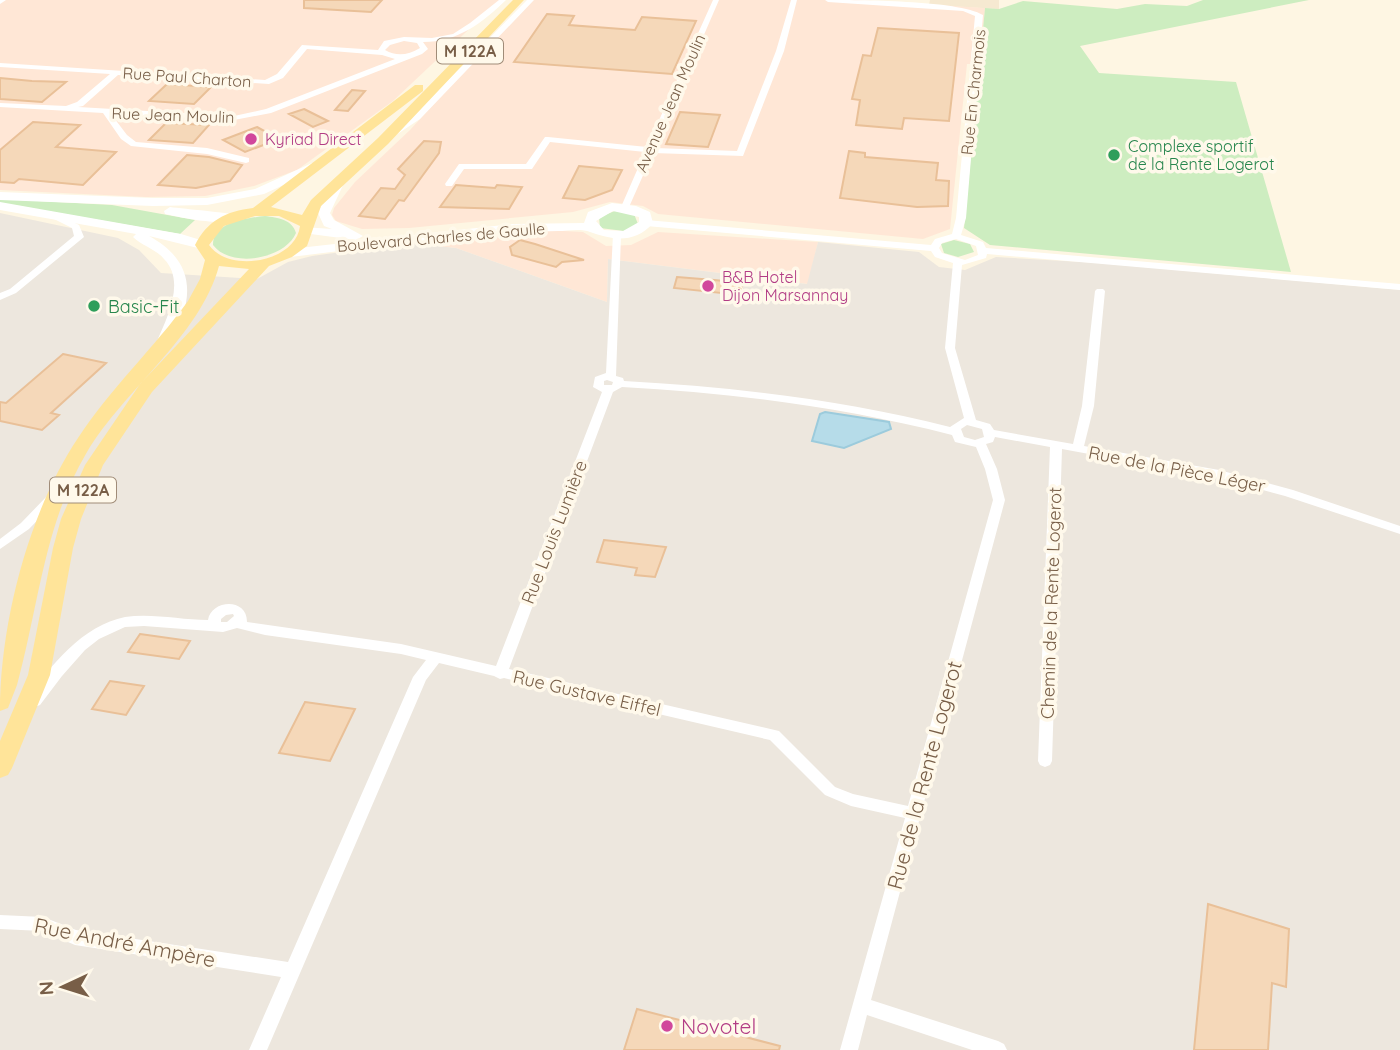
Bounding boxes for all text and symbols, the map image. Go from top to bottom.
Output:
street label: Rue En Charmois [956,28,990,156]
street label: Avenue Jean Moulin [631,31,709,175]
road number: M 122A [437,38,503,64]
street label: Rue Paul Charton [122,63,252,91]
street label: Rue Jean Moulin [111,103,235,127]
place label: Kyriad Direct [265,129,361,149]
marker: Kyriad Direct [243,131,259,147]
place label: Complexe sportif de la Rente Logerot [1128,136,1274,174]
marker: Complexe sportif de la Rente Logerot [1106,147,1122,163]
street label: Boulevard Charles de Gaulle [336,218,546,256]
place label: B&B Hotel Dijon Marsannay [722,267,848,305]
marker: B&B Hotel Dijon Marsannay [700,278,716,294]
place label: Basic-Fit [108,295,179,318]
marker: Basic-Fit [86,298,102,314]
street label: Rue de la Pièce Léger [1086,441,1268,497]
street label: Rue Louis Lumière [516,457,592,607]
road number: M 122A [50,477,116,503]
street label: Chemin de la Rente Logerot [1035,487,1067,719]
street label: Rue de la Rente Logerot [881,658,967,892]
street label: Rue Gustave Eiffel [511,665,663,721]
street label: Rue André Ampère [32,912,218,972]
north arrow [28,952,98,1022]
text: N [34,980,58,996]
place label: Novotel [681,1013,756,1039]
marker: Novotel [659,1018,675,1034]

